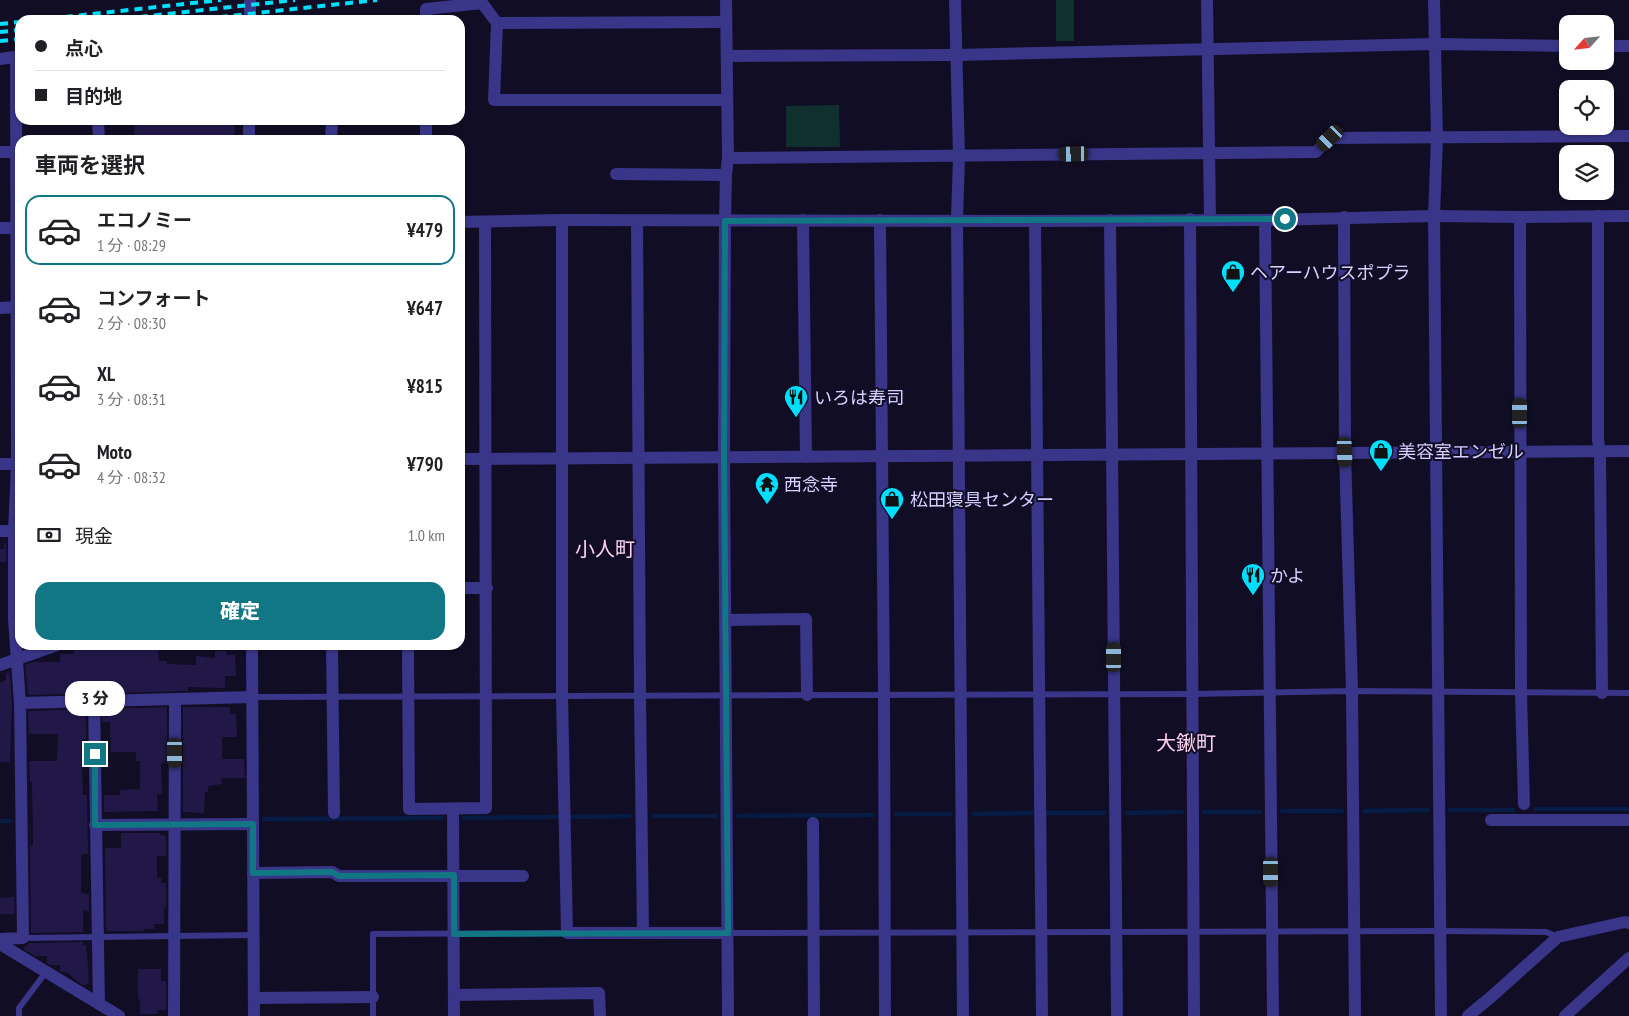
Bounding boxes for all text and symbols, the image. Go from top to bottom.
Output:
north arrow [1559,15,1614,70]
map controls [1559,15,1614,200]
text: 点心 [65,36,103,60]
button: locate [1559,80,1614,135]
text: 目的地 [65,84,122,108]
car [1314,122,1346,154]
button: layers [1559,145,1614,200]
car [1058,146,1089,162]
text: 車両を選択 [35,151,145,179]
icon: car [37,208,82,253]
text: エコノミー [97,208,192,232]
route start [1274,208,1296,230]
text: ¥479 [407,218,443,242]
text: 1 分 · 08:29 [97,235,166,255]
shop icon: ヘアーハウスポプラ [1220,259,1246,293]
place label: ヘアーハウスポプラ [1250,261,1411,284]
icon: car [37,286,82,331]
text: コンフォート [97,286,210,310]
text: ¥647 [407,296,443,320]
text: 2 分 · 08:30 [97,313,166,333]
text: XL [97,362,115,386]
icon: car [37,364,82,409]
text: ¥815 [407,374,443,398]
restaurant icon: いろは寿司 [783,384,809,418]
place label: いろは寿司 [814,386,904,409]
text: 3 分 · 08:31 [97,389,166,409]
car [1512,398,1527,428]
car [1336,437,1353,467]
shop icon: 美容室エンゼル [1368,438,1394,472]
text: Moto [97,440,132,464]
place label: 美容室エンゼル [1398,440,1524,463]
icon: car [37,442,82,487]
text: ¥790 [407,452,443,476]
text: 4 分 · 08:32 [97,467,166,487]
temple icon: 西念寺 [754,471,780,505]
place label: 西念寺 [784,473,838,496]
shop icon: 松田寝具センター [879,486,905,520]
place label: 松田寝具センター [910,488,1054,511]
icon: cash [35,521,63,549]
text: 現金 [75,524,113,548]
text: 1.0 km [408,525,445,545]
district label: 小人町 [575,536,635,562]
restaurant icon: かよ [1240,562,1266,596]
place label: かよ [1270,564,1305,587]
button: 確定 [35,582,445,640]
car [1106,642,1121,672]
callout: 3 分 [65,682,125,716]
text: 3 分 [82,688,108,708]
district label: 大鍬町 [1156,730,1216,756]
car [167,738,182,768]
route end [84,743,106,765]
car [1263,857,1278,887]

